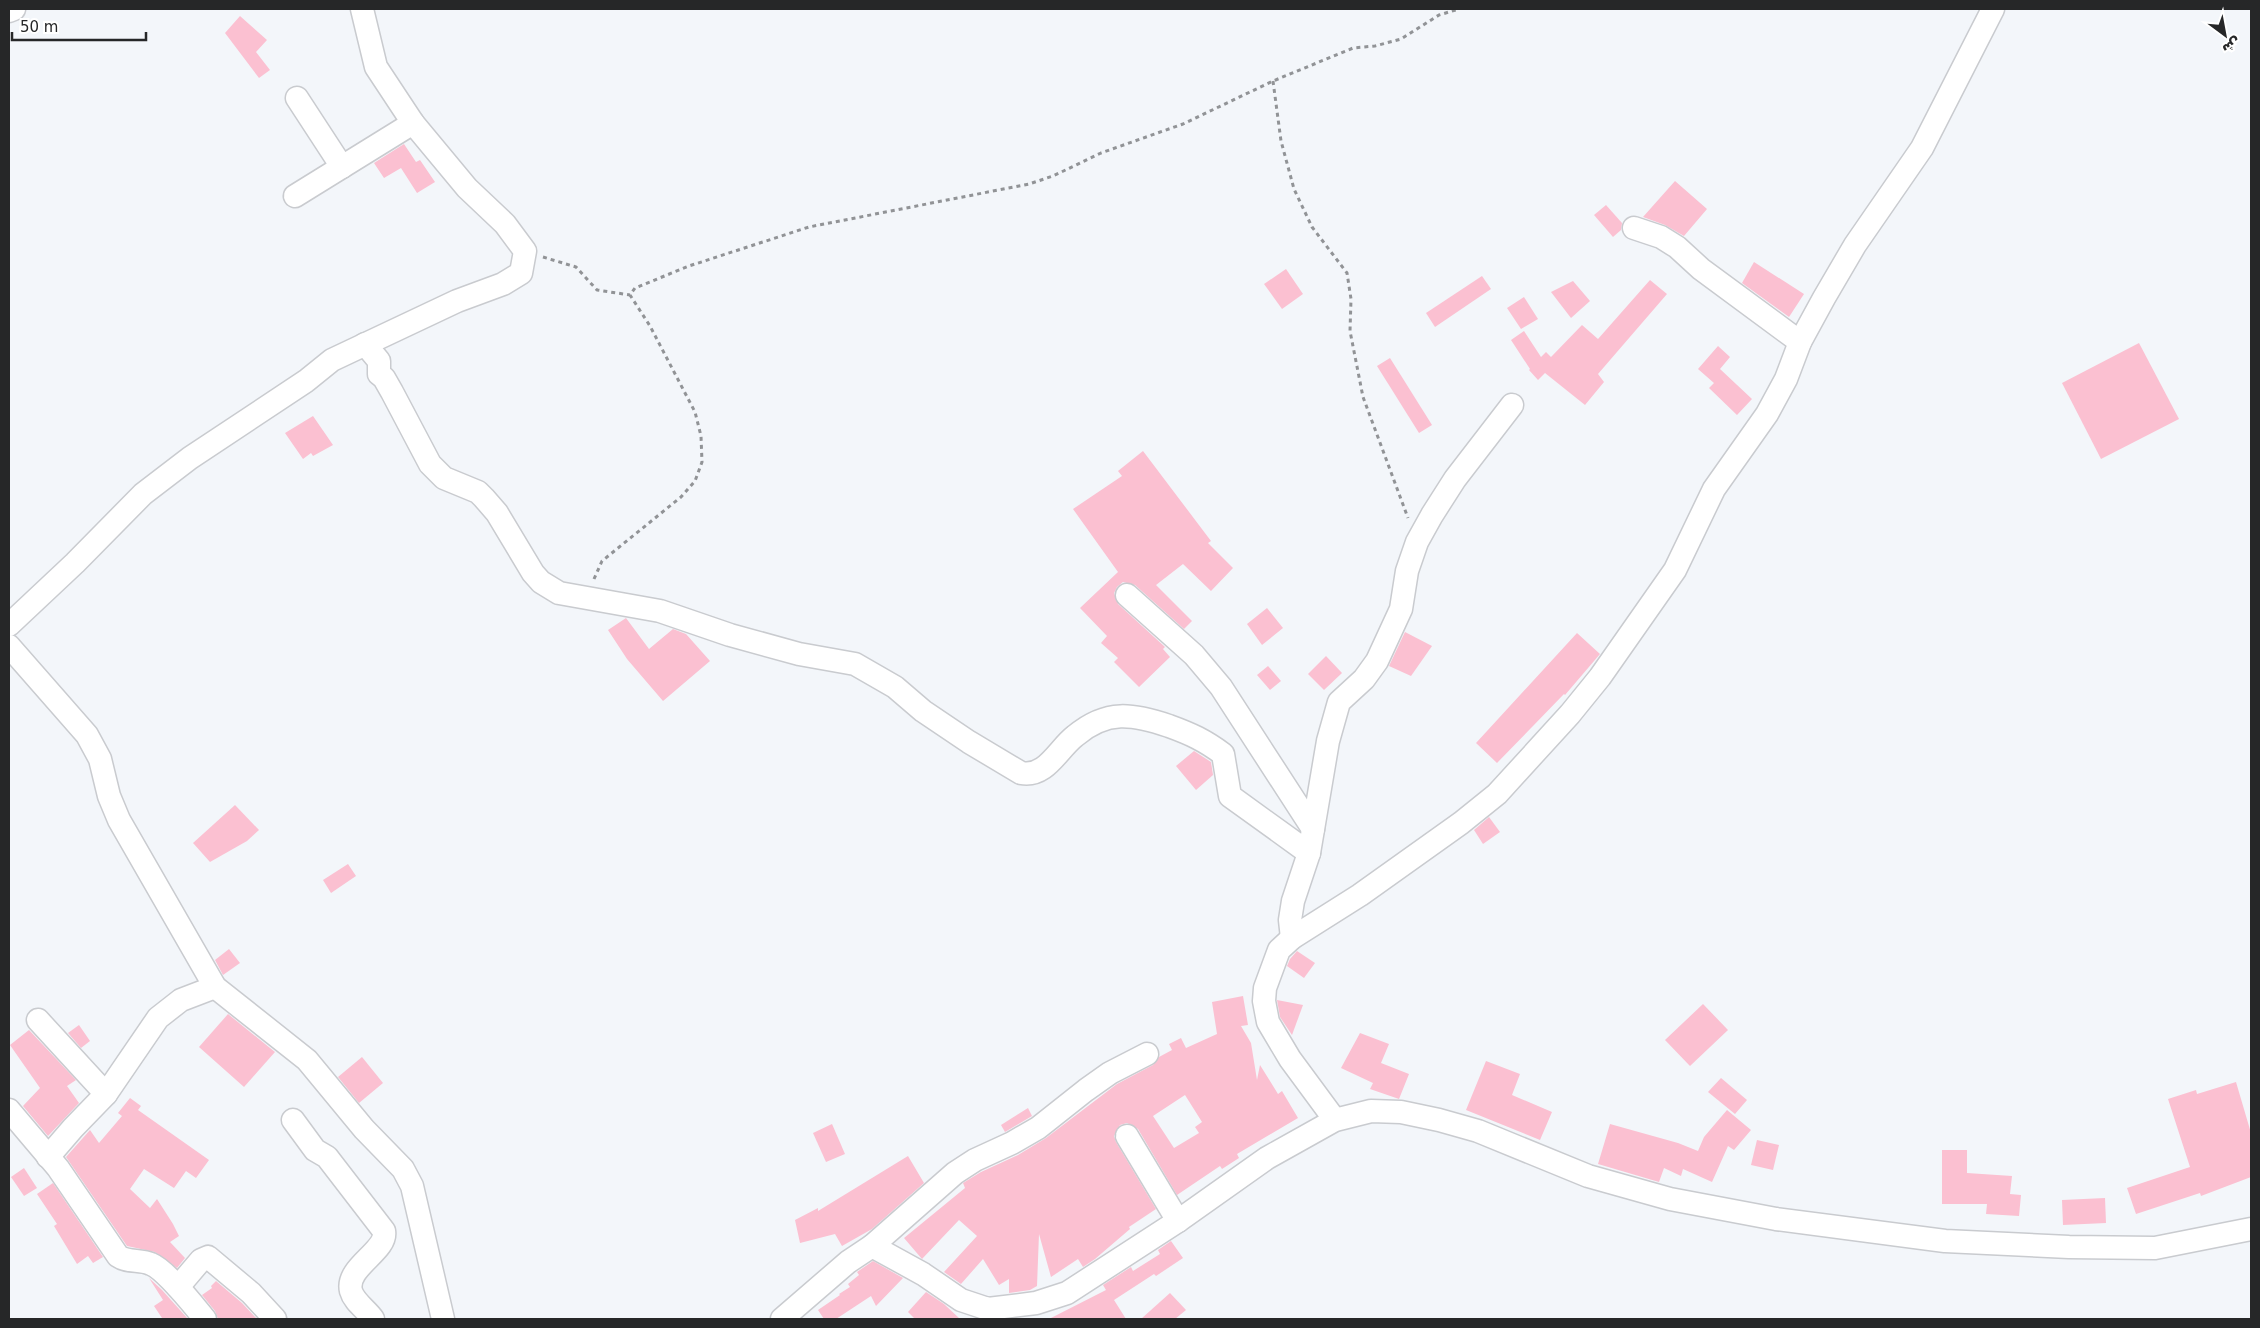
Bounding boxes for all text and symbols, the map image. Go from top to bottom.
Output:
scale bar [12,10,146,42]
north arrow [2200,10,2250,60]
text: 50 m [20,18,58,36]
text: ش [2219,34,2244,58]

